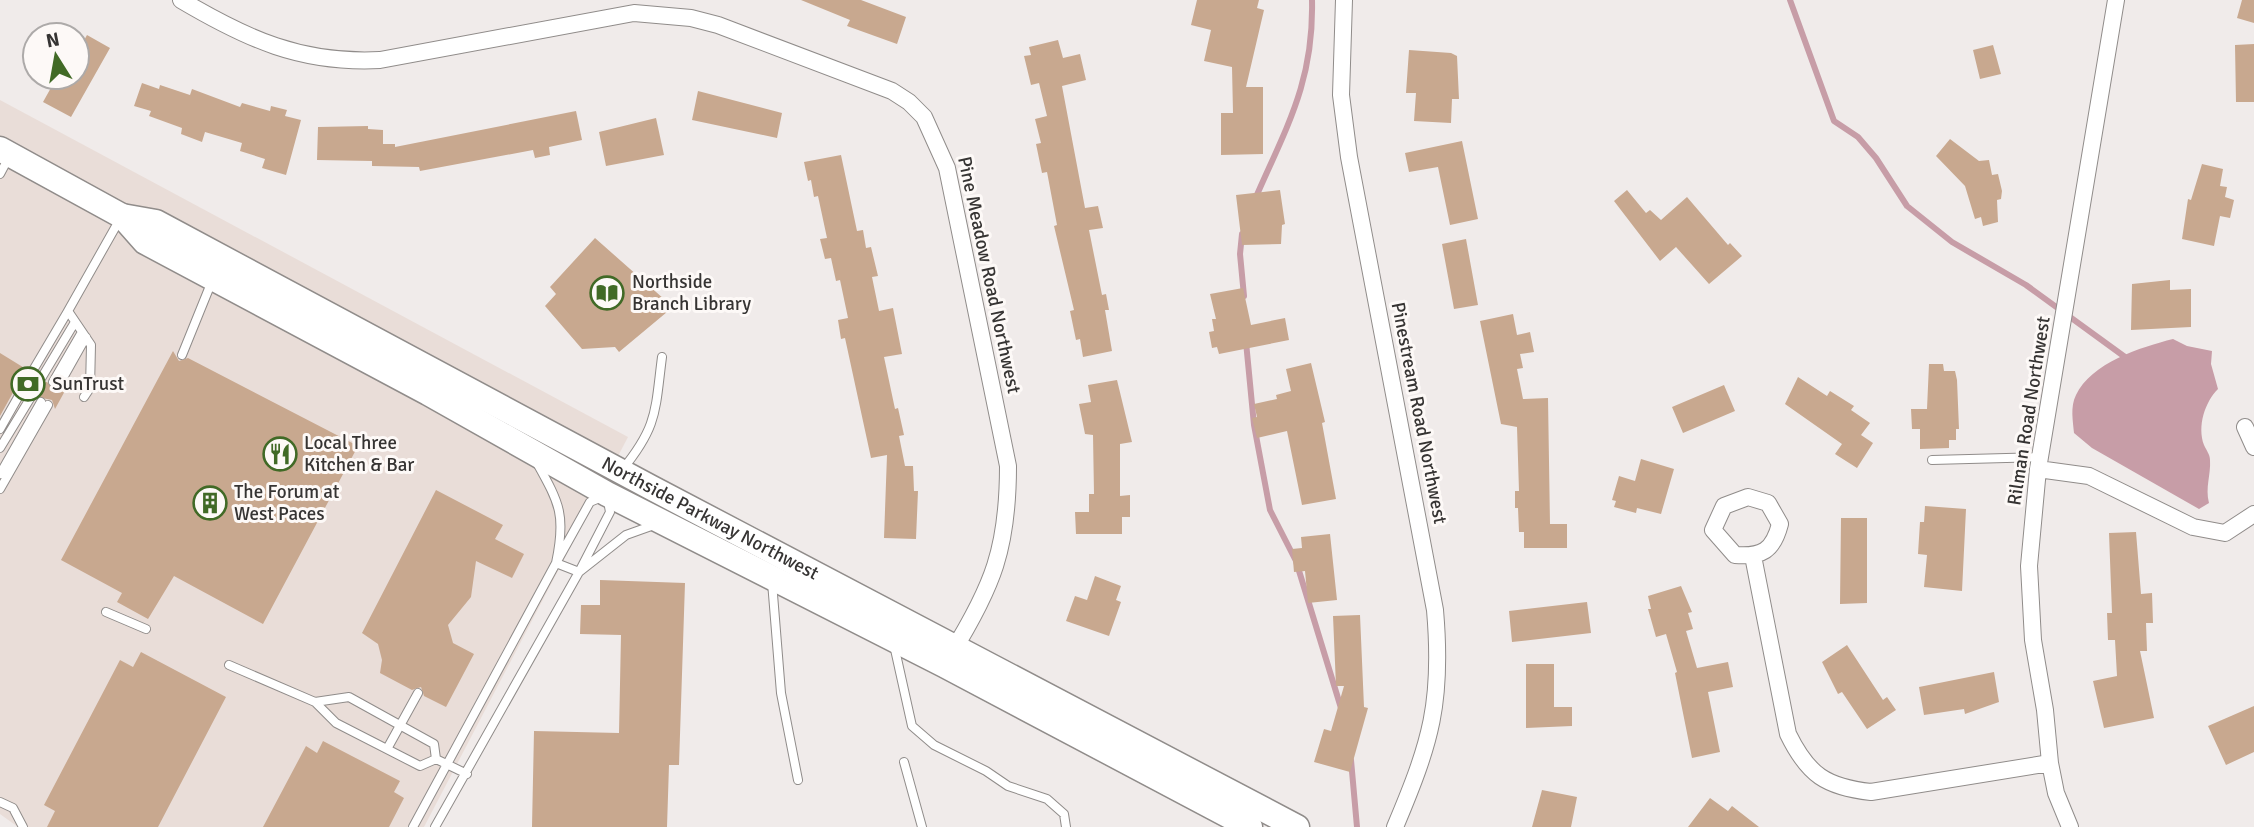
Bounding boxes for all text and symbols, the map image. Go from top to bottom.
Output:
north arrow [21,21,91,91]
text: N [44,27,62,53]
street label: Pine Meadow Road Northwest [952,154,1026,396]
place label: Northside Branch Library [632,270,751,316]
library icon: Northside Branch Library [588,274,626,312]
street label: Pinestream Road Northwest [1386,300,1452,526]
street label: Rilman Road Northwest [2002,314,2056,507]
bank icon: SunTrust [9,365,47,403]
place label: SunTrust [52,372,124,396]
place label: Local Three Kitchen & Bar [304,431,414,477]
restaurant icon: Local Three Kitchen & Bar [261,435,299,473]
street label: Northside Parkway Northwest [598,451,823,586]
place label: The Forum at West Paces [234,480,340,526]
building icon: The Forum at West Paces [191,484,229,522]

